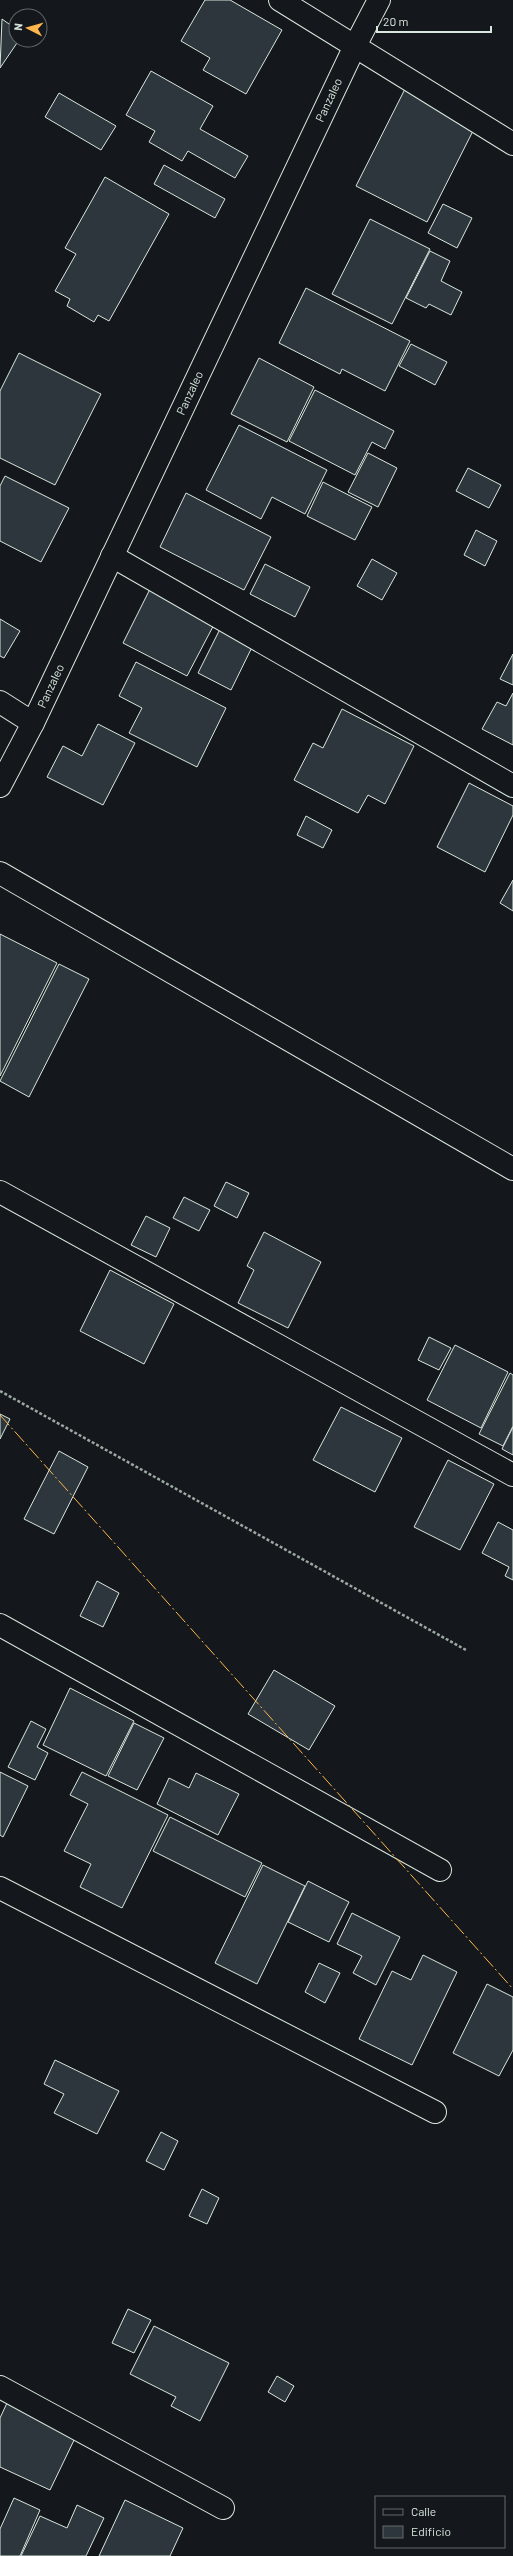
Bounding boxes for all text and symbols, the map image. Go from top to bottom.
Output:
north arrow [8,8,48,48]
scale bar [377,8,491,34]
text: 20 m [383,14,409,28]
text: N [11,23,24,31]
street label: Panzaleo [312,75,344,124]
street label: Panzaleo [173,368,205,417]
street label: Panzaleo [34,661,66,710]
legend [375,2496,505,2548]
text: Calle [411,2504,436,2518]
text: Edificio [411,2524,451,2538]

